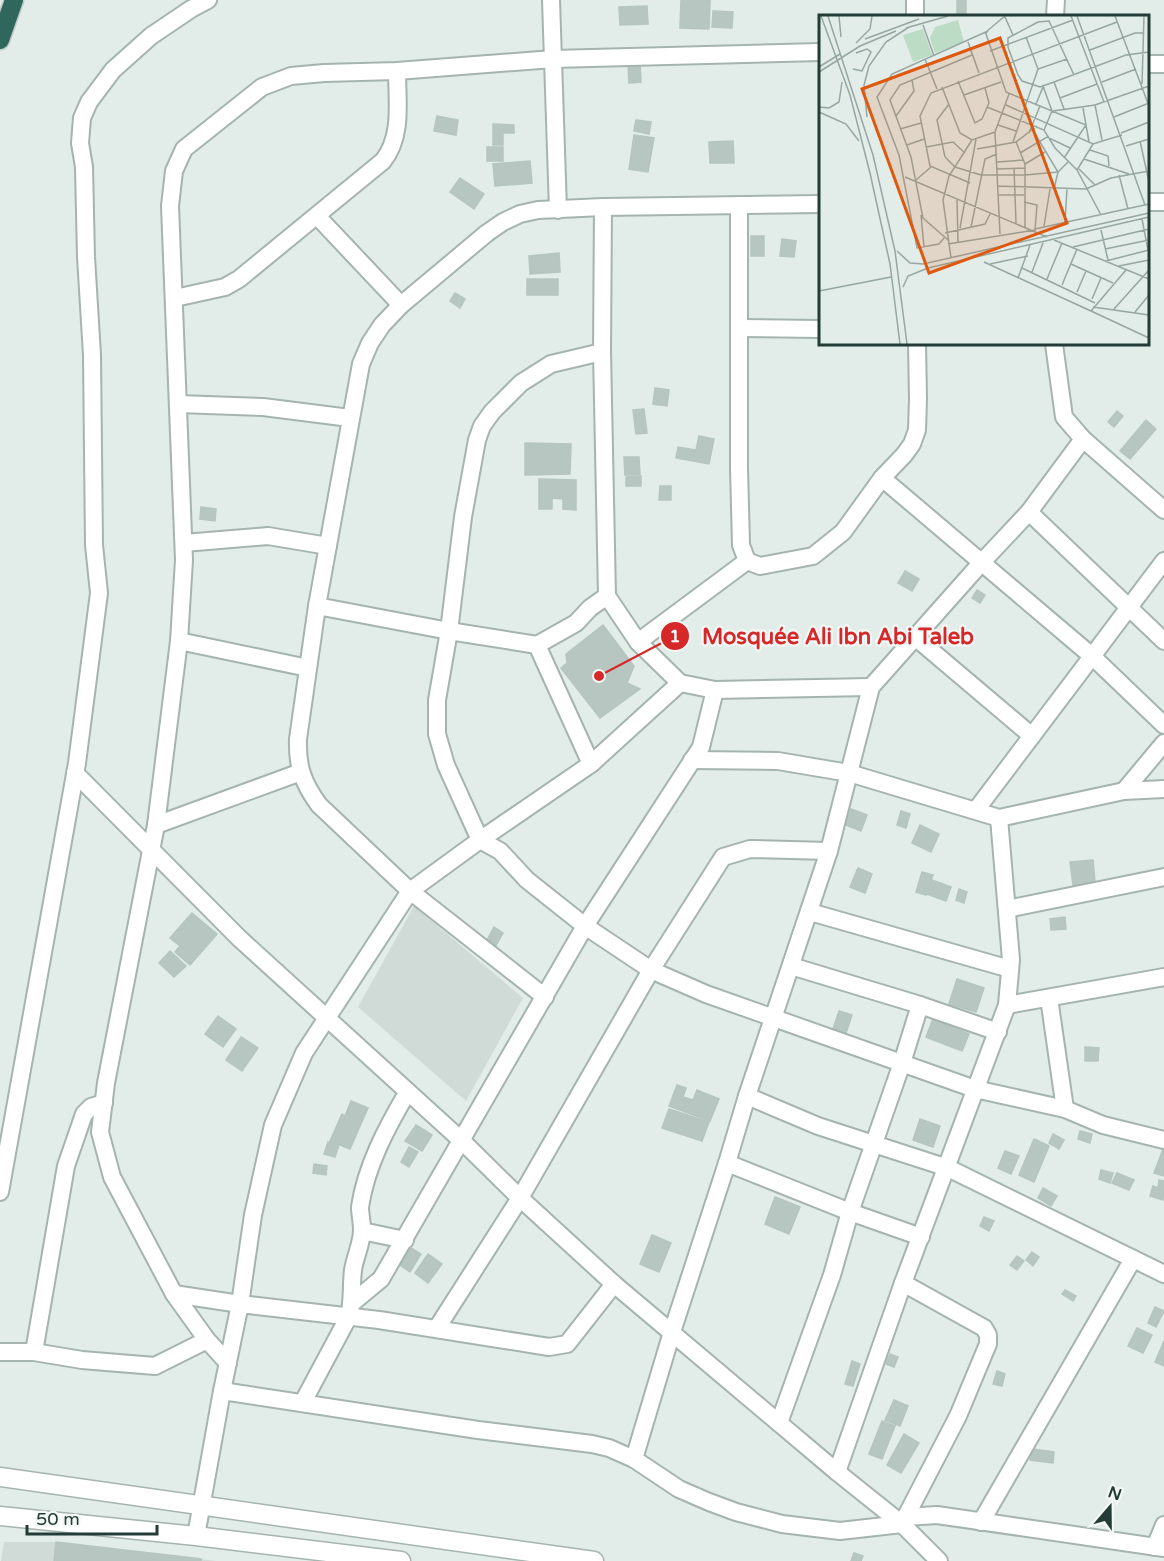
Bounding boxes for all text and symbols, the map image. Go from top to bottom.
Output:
inset map [819,15,1149,345]
callout: Mosquée Ali Ibn Abi Taleb [660,616,986,656]
text: Mosquée Ali Ibn Abi Taleb [702,624,974,650]
text: 1 [669,625,681,647]
north arrow [1080,1477,1140,1537]
text: N [1105,1482,1124,1505]
scale bar [27,1498,158,1536]
text: 50 m [36,1508,80,1530]

